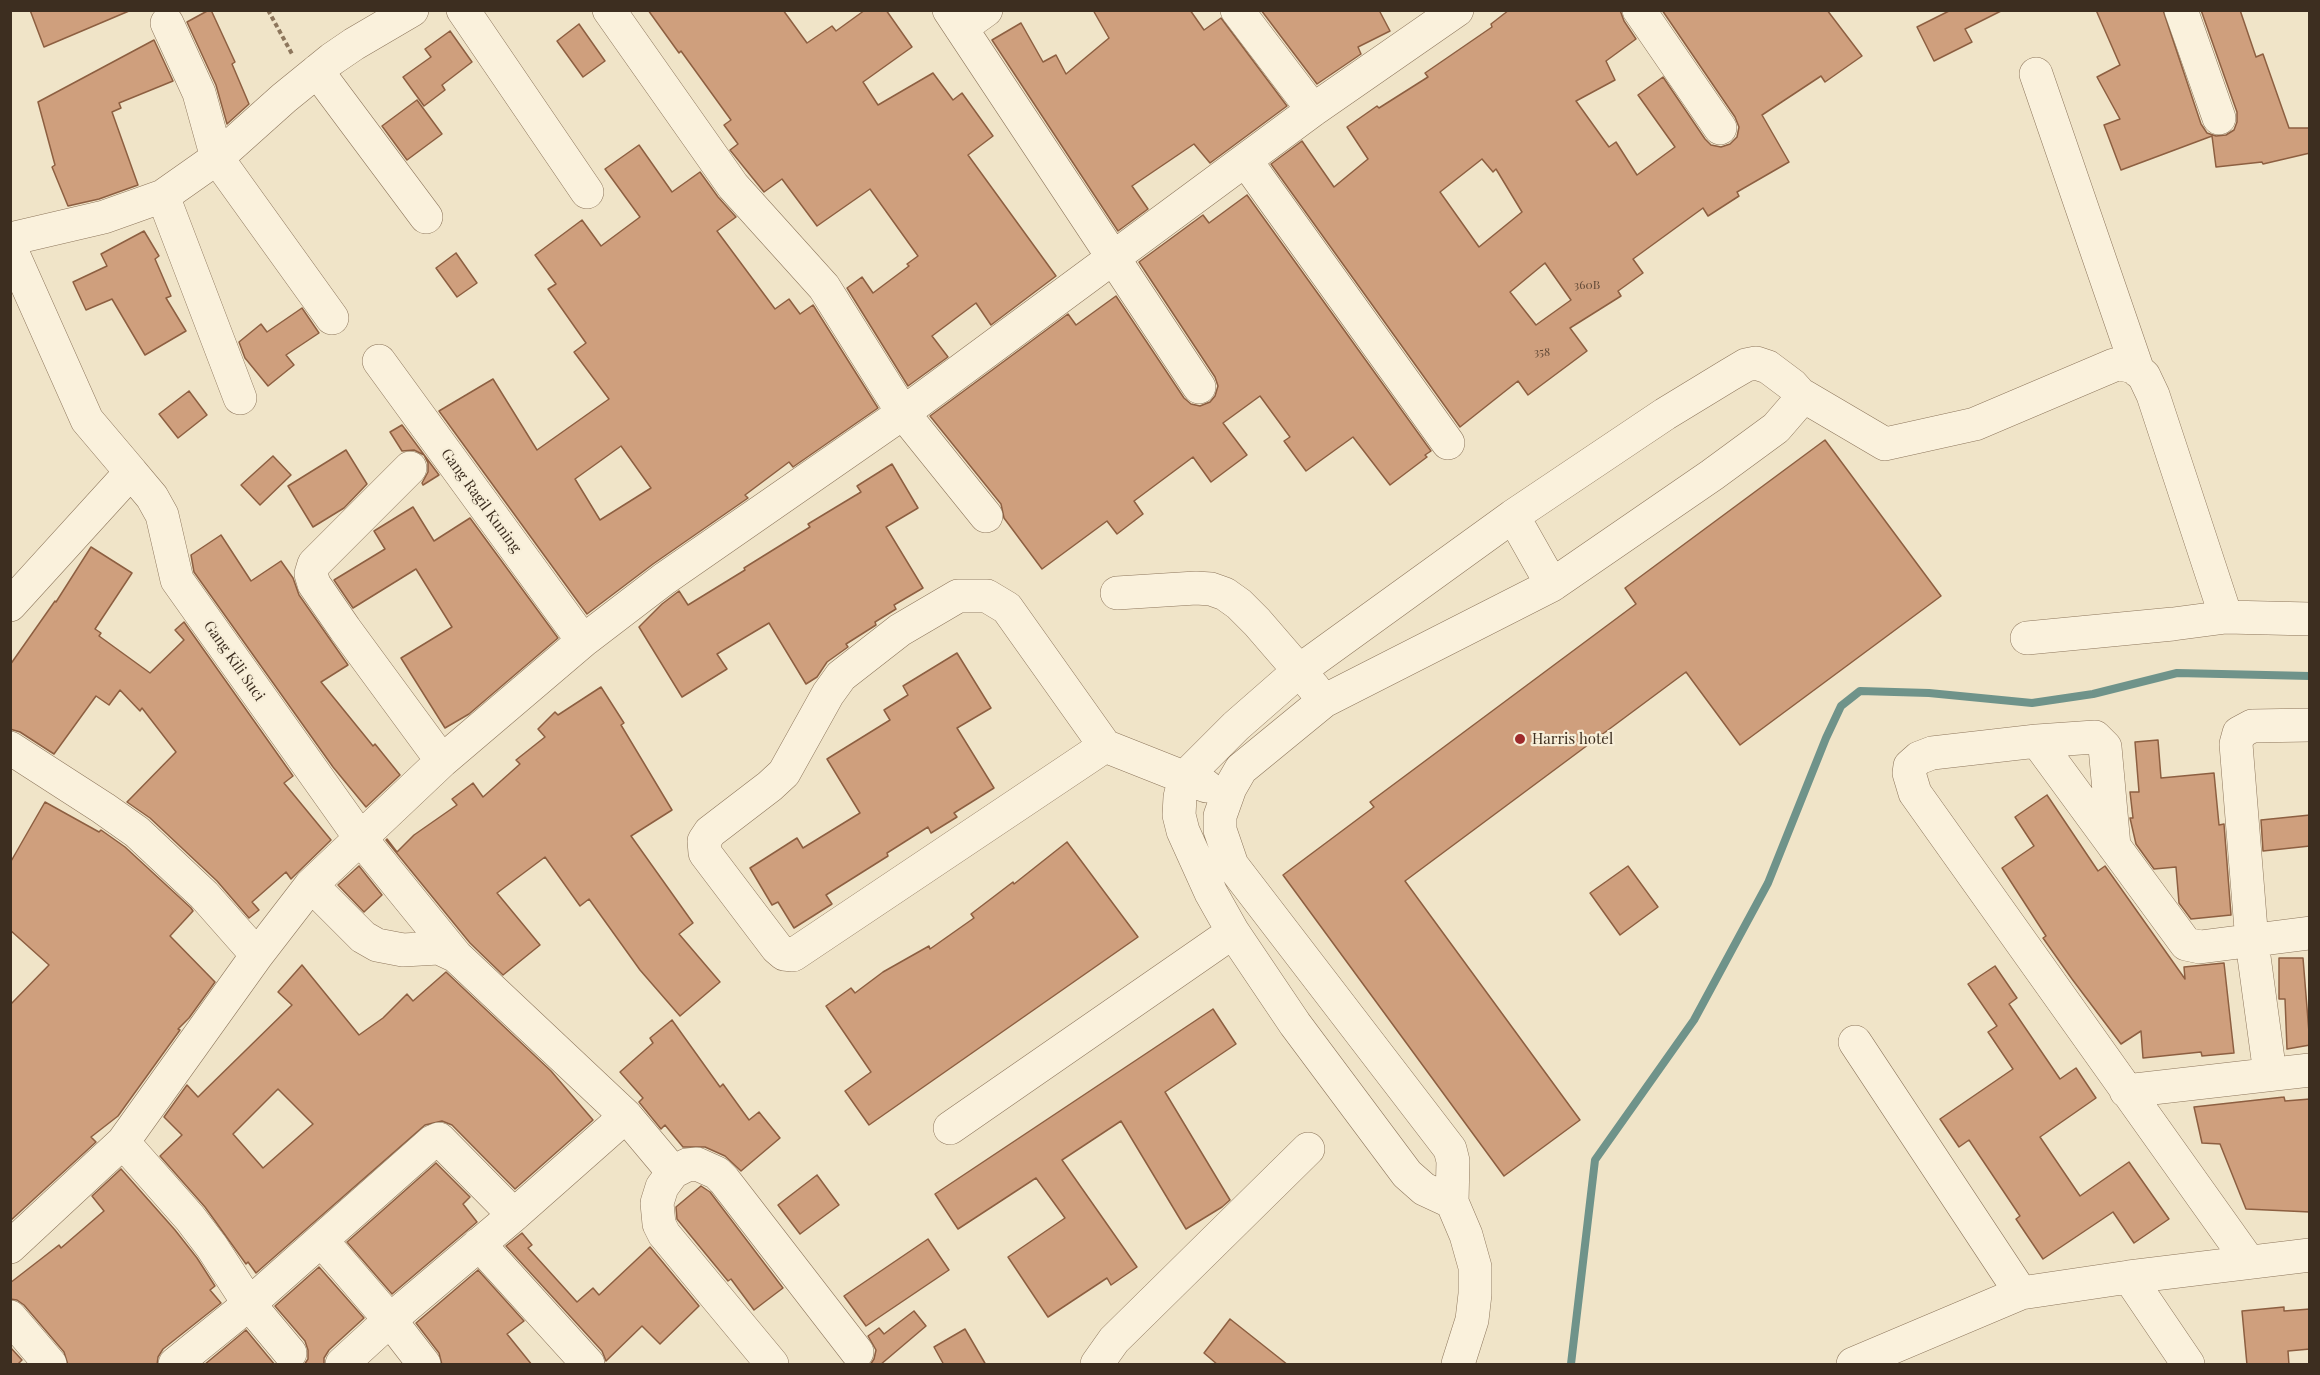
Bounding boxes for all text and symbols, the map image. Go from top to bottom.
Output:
house number: 360B [1574,278,1600,292]
house number: 358 [1534,345,1550,359]
street label: Gang Ragil Kuning [437,445,525,557]
street label: Gang Kili Suci [200,618,268,704]
place label: Harris hotel [1532,730,1613,748]
marker: Harris hotel [1513,732,1527,746]

